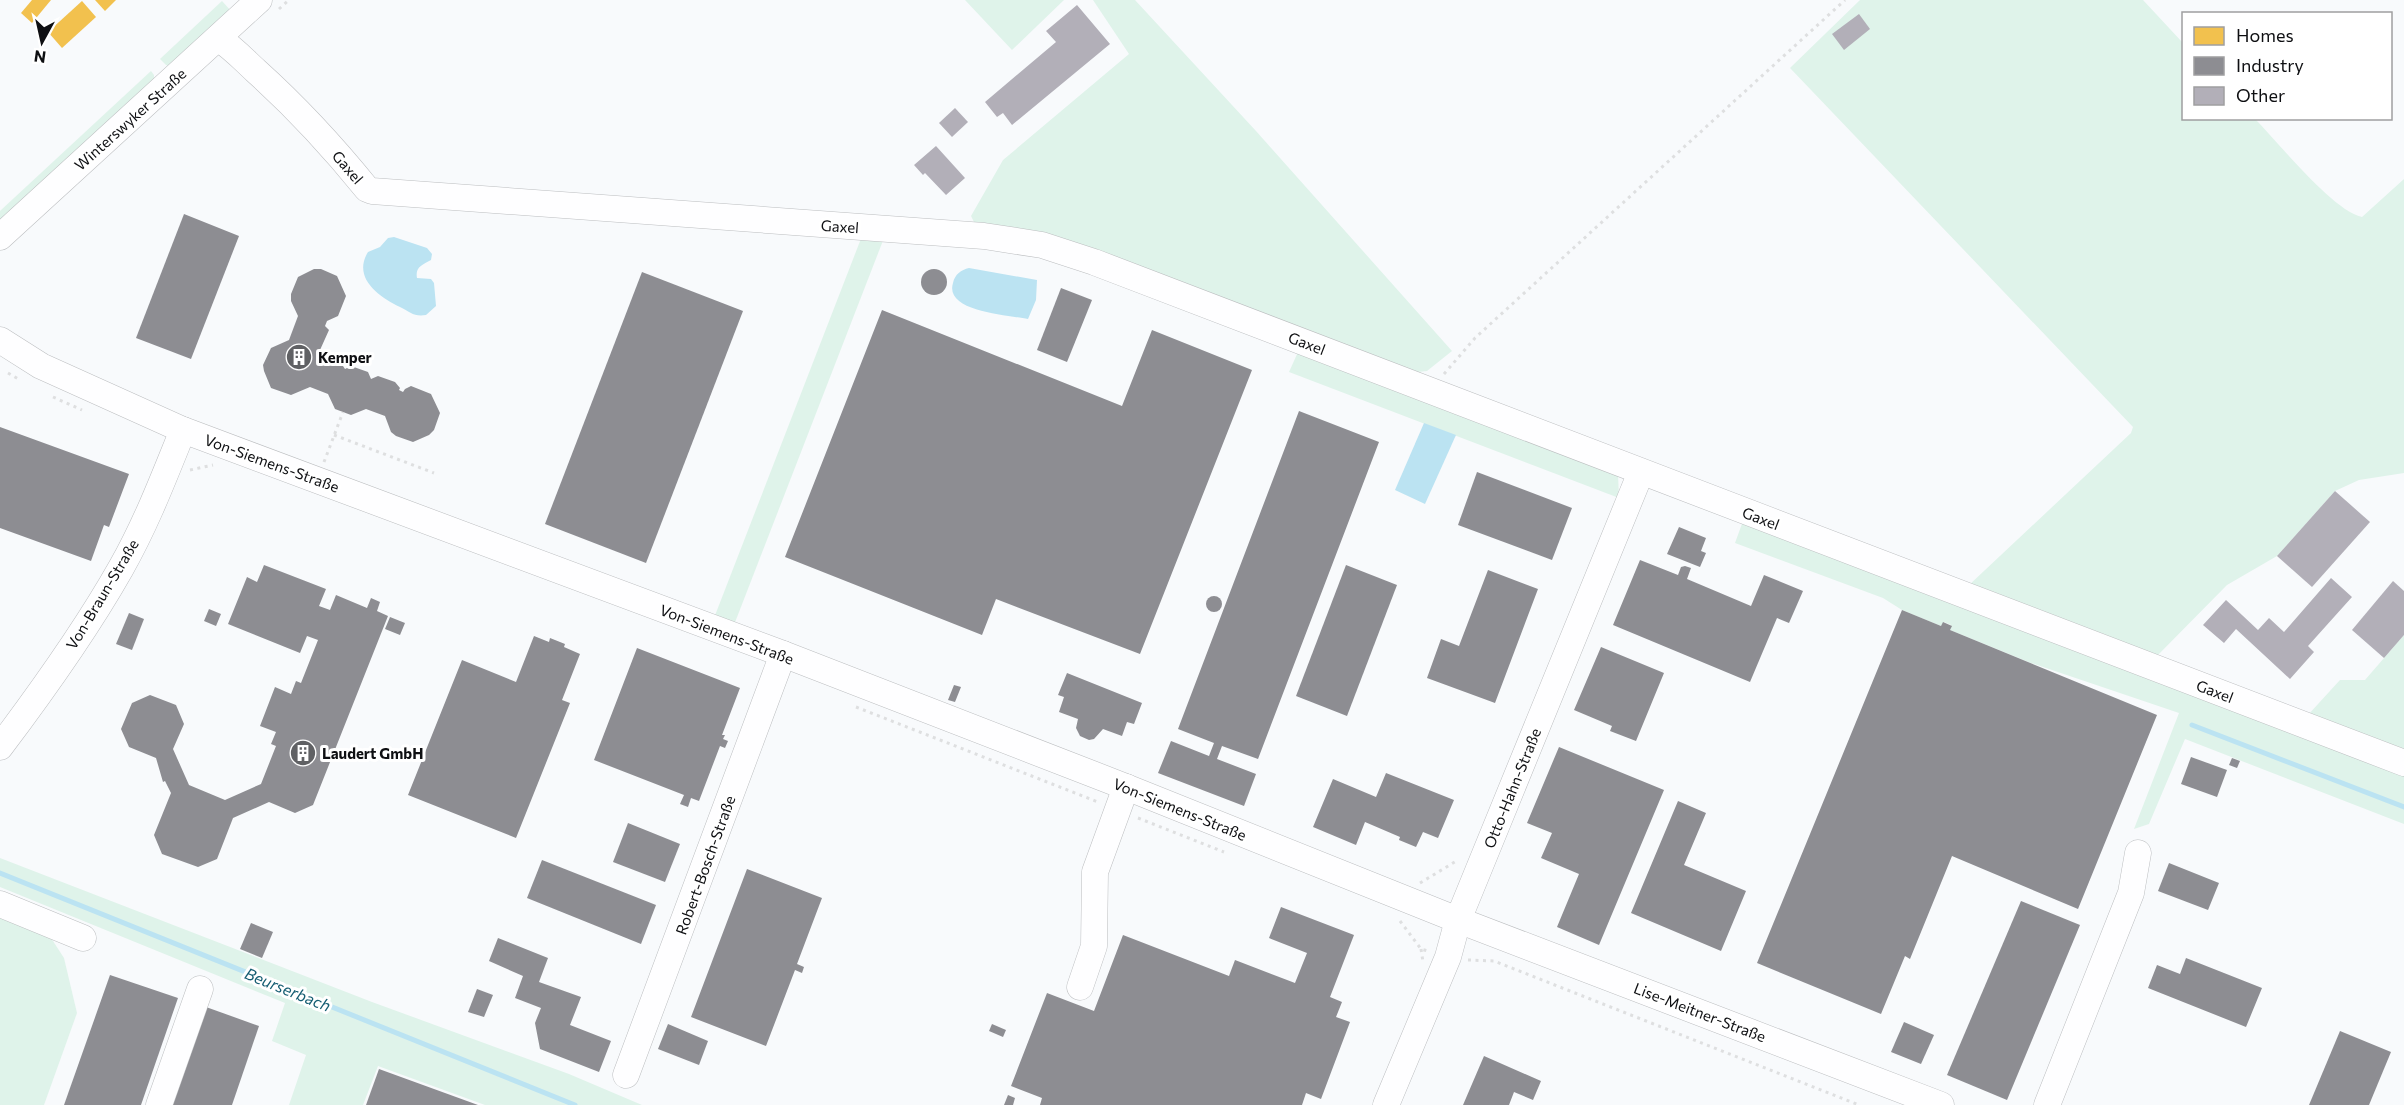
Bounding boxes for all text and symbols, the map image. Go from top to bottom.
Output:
north arrow [12,12,72,72]
legend [2182,12,2392,120]
text: Homes [2236,24,2294,46]
text: N [33,47,47,68]
text: Industry [2236,54,2304,76]
street label: Winterswyker Straße [70,64,190,174]
text: Other [2236,84,2285,106]
street label: Gaxel [329,147,367,187]
street label: Gaxel [820,216,860,236]
street label: Gaxel [1286,328,1328,358]
building icon: Kemper [284,342,314,372]
place label: Kemper [318,348,372,366]
street label: Von-Siemens-Straße [202,430,342,496]
street label: Gaxel [1740,503,1782,533]
street label: Von-Braun-Straße [62,536,142,652]
street label: Von-Siemens-Straße [658,600,797,668]
street label: Gaxel [2194,676,2236,706]
street label: Otto-Hahn-Straße [1480,725,1544,851]
building icon: Laudert GmbH [288,738,318,768]
place label: Laudert GmbH [322,744,423,762]
street label: Von-Siemens-Straße [1111,774,1249,844]
street label: Robert-Bosch-Straße [671,793,739,937]
water label: Beurserbach [242,963,334,1015]
street label: Lise-Meitner-Straße [1631,979,1769,1046]

